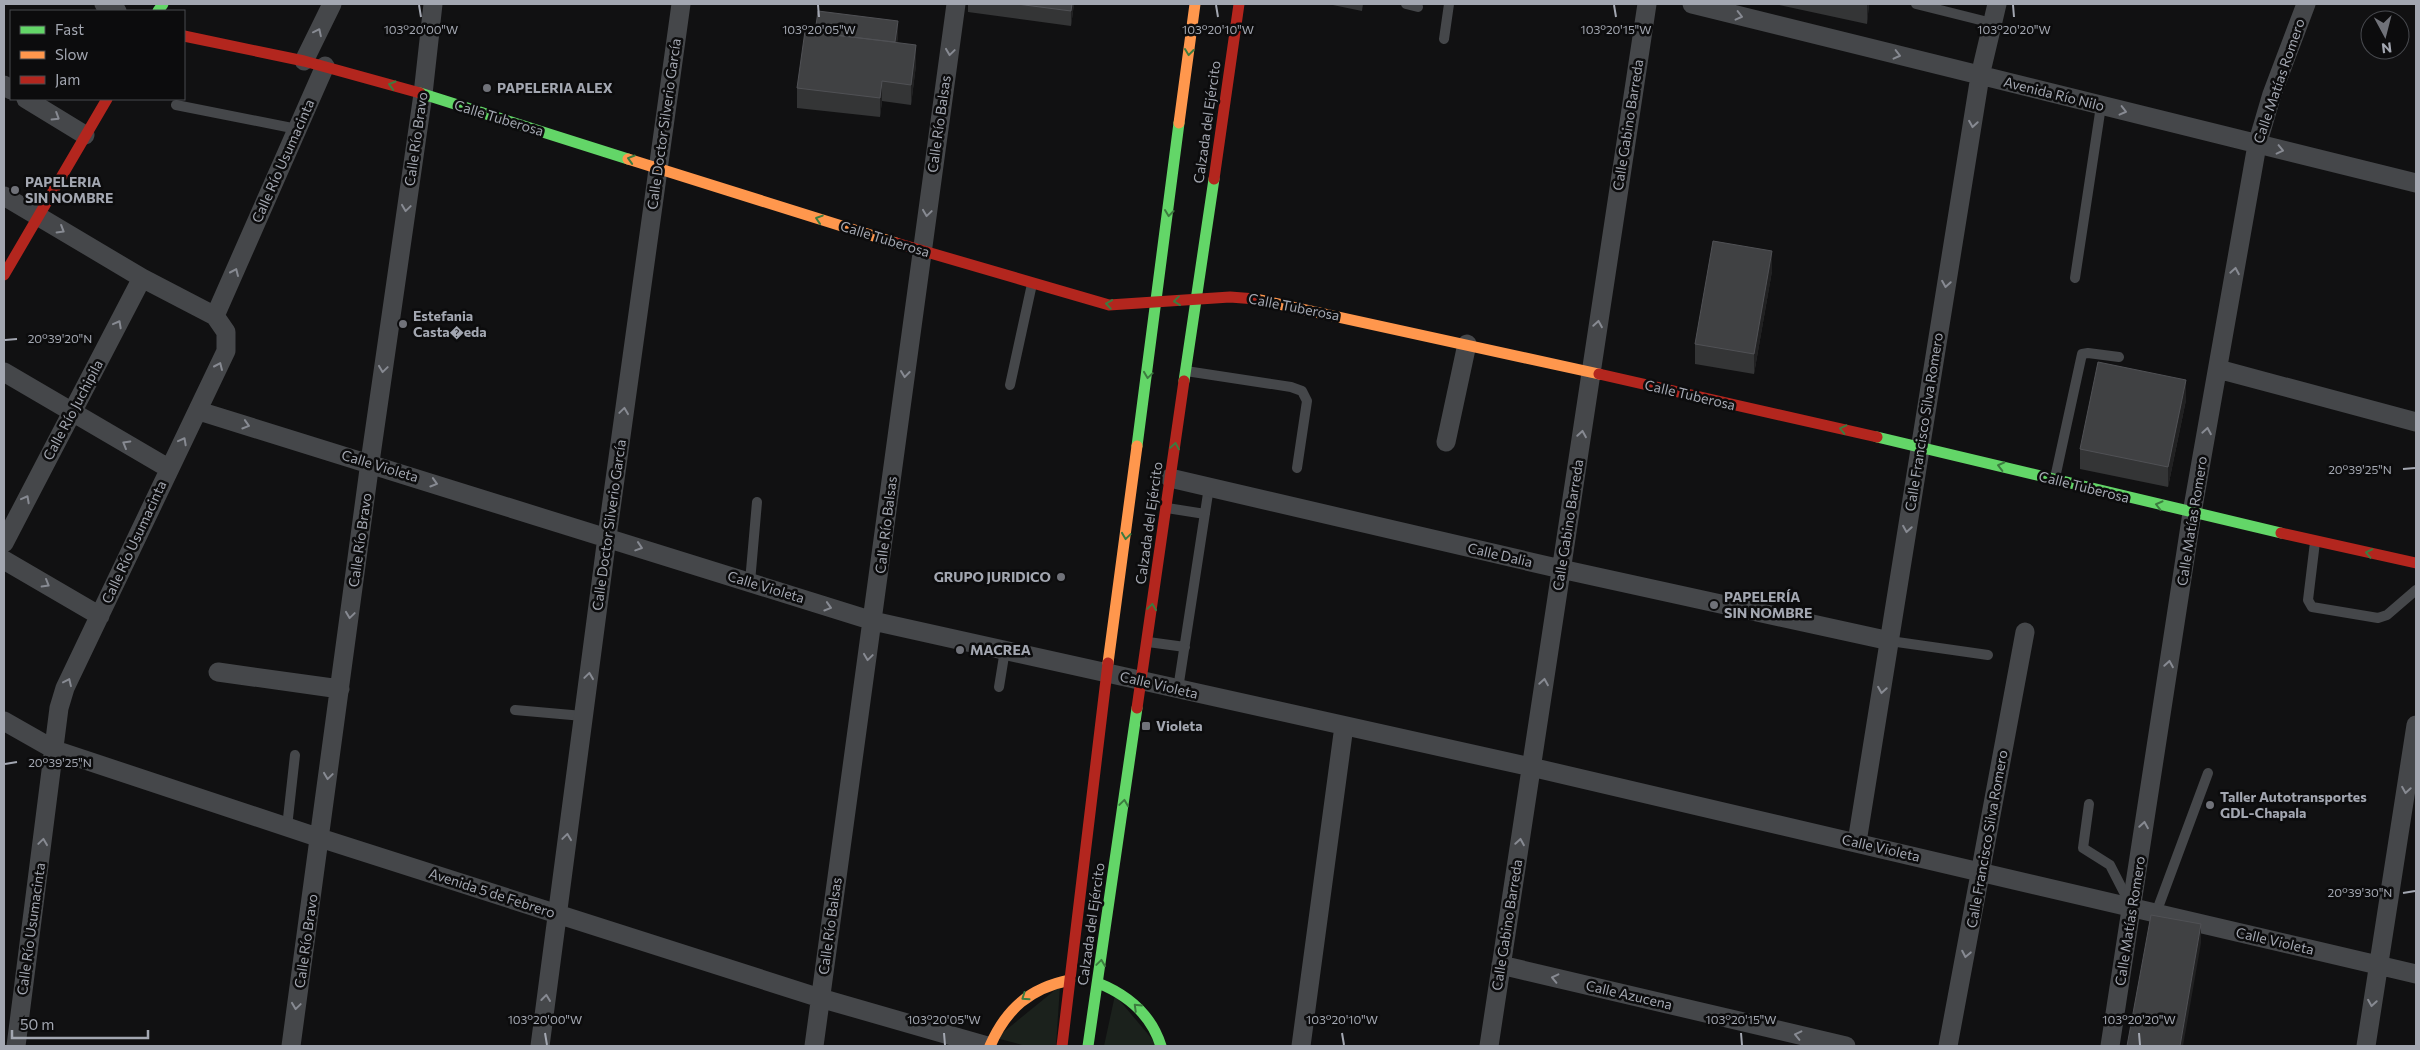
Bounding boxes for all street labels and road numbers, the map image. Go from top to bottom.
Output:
street label: Calle Matías Romero [2249,16,2308,146]
street label: Calle Doctor Silverio García [643,37,684,211]
street label: Calle Gabino Barreda [1609,58,1646,192]
street label: Calzada del Ejército [1189,60,1224,184]
street label: Avenida Río Nilo [2002,73,2106,114]
street label: Calle Río Balsas [923,74,954,174]
street label: Calle Río Bravo [400,91,431,187]
street label: Calle Río Usumacinta [248,96,317,225]
street label: Calle Tuberosa [452,96,546,139]
street label: Calle Tuberosa [838,217,932,260]
street label: Calle Tuberosa [1247,289,1341,324]
street label: Calle Francisco Silva Romero [1901,331,1946,512]
street label: Calle Río Juchipila [39,357,106,463]
street label: Calle Tuberosa [1643,376,1737,413]
street label: Calle Doctor Silverio García [588,438,629,612]
street label: Calle Violeta [340,446,421,485]
street label: Calle Matías Romero [2173,455,2210,587]
street label: Calle Gabino Barreda [1549,458,1586,592]
street label: Calzada del Ejército [1131,461,1166,585]
street label: Calle Tuberosa [2037,467,2131,506]
street label: Calle Río Balsas [871,475,900,575]
street label: Calle Río Usumacinta [98,478,169,606]
street label: Calle Río Bravo [344,492,375,588]
street label: Calle Dalia [1466,539,1534,570]
street label: Calle Violeta [726,567,807,606]
street label: Calle Violeta [1118,667,1200,702]
street label: Calle Francisco Silva Romero [1962,749,2011,929]
street label: Calle Violeta [1840,830,1922,865]
street label: Calle Matías Romero [2111,855,2148,987]
street label: Calle Gabino Barreda [1488,858,1525,992]
street label: Calle Río Usumacinta [13,862,48,996]
street label: Calzada del Ejército [1073,862,1108,986]
street label: Avenida 5 de Febrero [427,864,557,921]
street label: Calle Río Balsas [814,876,845,976]
street label: Calle Río Bravo [290,893,321,989]
street label: Calle Violeta [2234,923,2316,958]
street label: Calle Azucena [1584,976,1674,1013]

